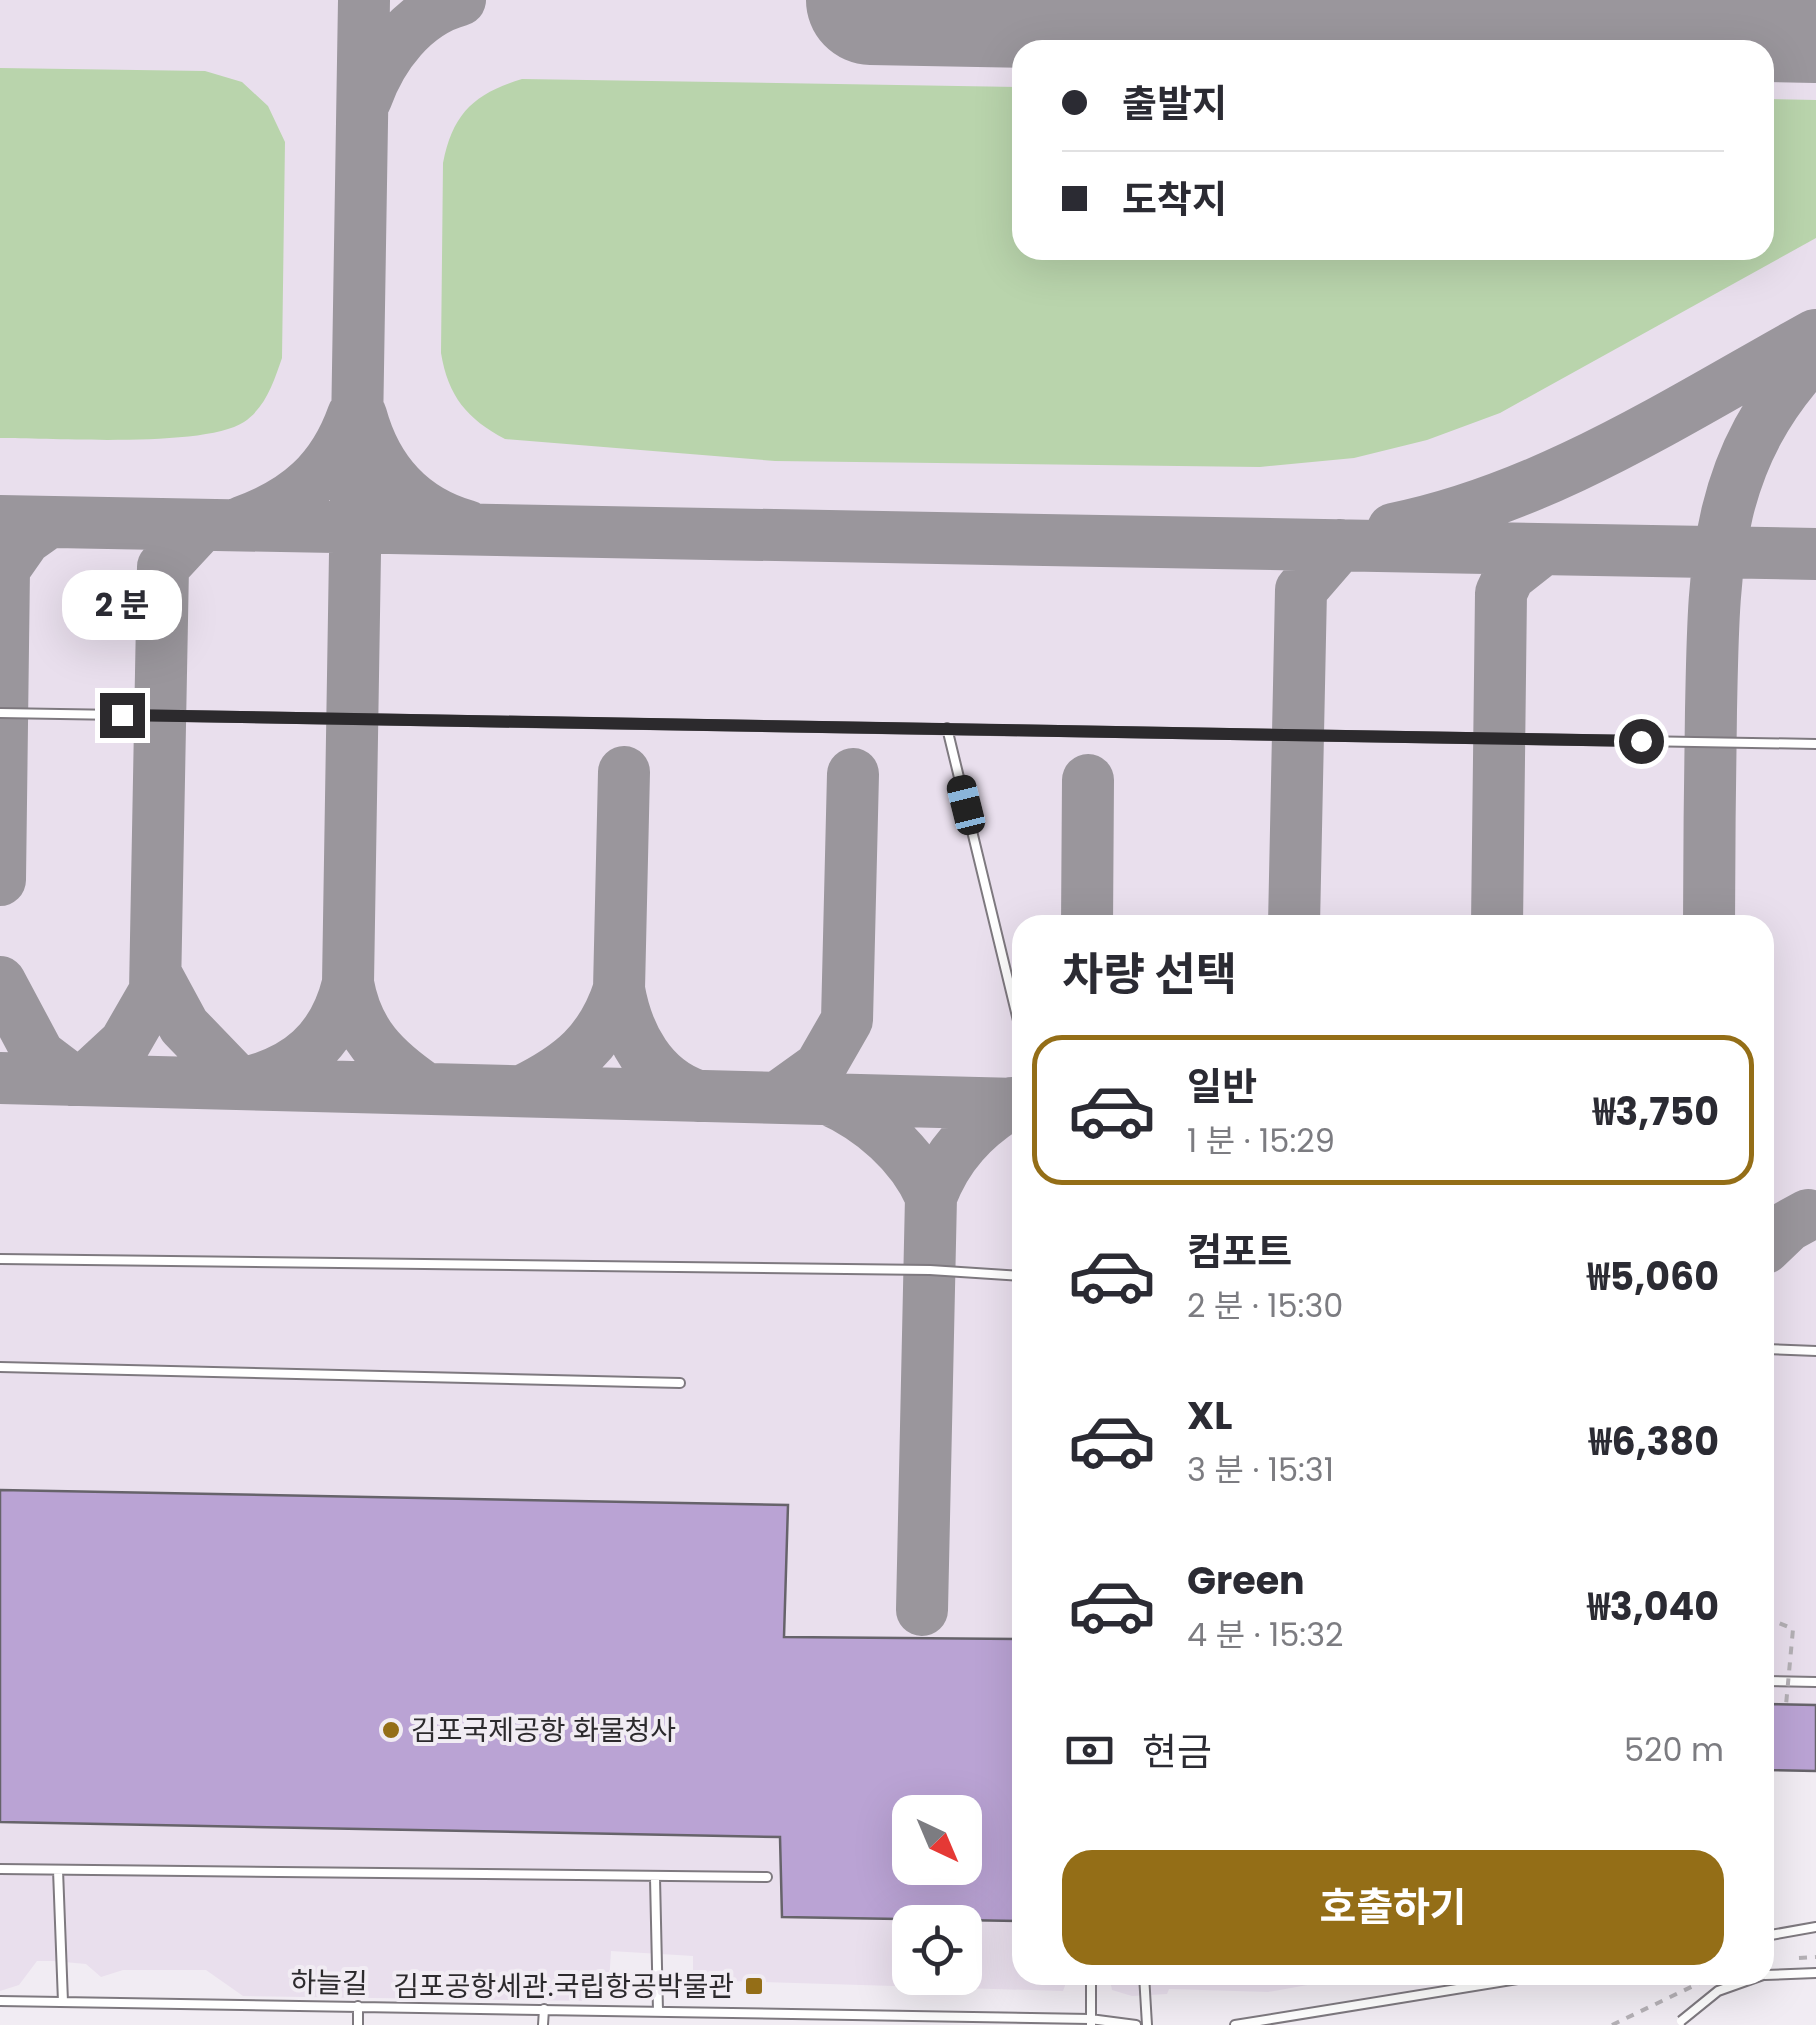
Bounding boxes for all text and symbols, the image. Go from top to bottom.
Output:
text: 출발지 [1122,77,1227,130]
text: 도착지 [1122,173,1227,226]
callout: 2 분 [62,570,182,640]
text: 2 분 [95,582,149,627]
route end [100,693,145,738]
route start [1619,719,1664,764]
car [944,772,988,838]
text: 차량 선택 [1062,943,1237,1006]
text: 일반 [1187,1060,1257,1113]
icon: car [1067,1065,1157,1155]
text: ₩3,750 [1593,1085,1719,1138]
text: 1 분 · 15:29 [1187,1118,1335,1163]
text: 컴포트 [1187,1225,1292,1278]
icon: car [1067,1230,1157,1320]
text: ₩5,060 [1587,1250,1719,1303]
text: 2 분 · 15:30 [1187,1283,1343,1328]
text: XL [1187,1389,1232,1442]
icon: car [1067,1395,1157,1485]
text: ₩6,380 [1589,1415,1719,1468]
text: 3 분 · 15:31 [1187,1447,1334,1492]
text: Green [1187,1554,1305,1607]
icon: car [1067,1560,1157,1650]
text: ₩3,040 [1587,1580,1719,1633]
text: 4 분 · 15:32 [1187,1612,1343,1657]
place label: 김포국제공항 화물청사 [411,1711,676,1750]
marker: 김포국제공항 화물청사 [380,1719,402,1741]
icon: cash [1062,1723,1117,1778]
text: 현금 [1142,1725,1212,1778]
text: 520 m [1624,1727,1724,1772]
north arrow [892,1795,982,1885]
map controls [892,1795,982,1995]
button: 호출하기 [1062,1850,1724,1965]
button: locate [892,1905,982,1995]
street label: 하늘길 [290,1963,368,2003]
place label: 김포공항세관.국립항공박물관 [393,1967,734,2006]
marker: 김포공항세관.국립항공박물관 [743,1975,765,1997]

